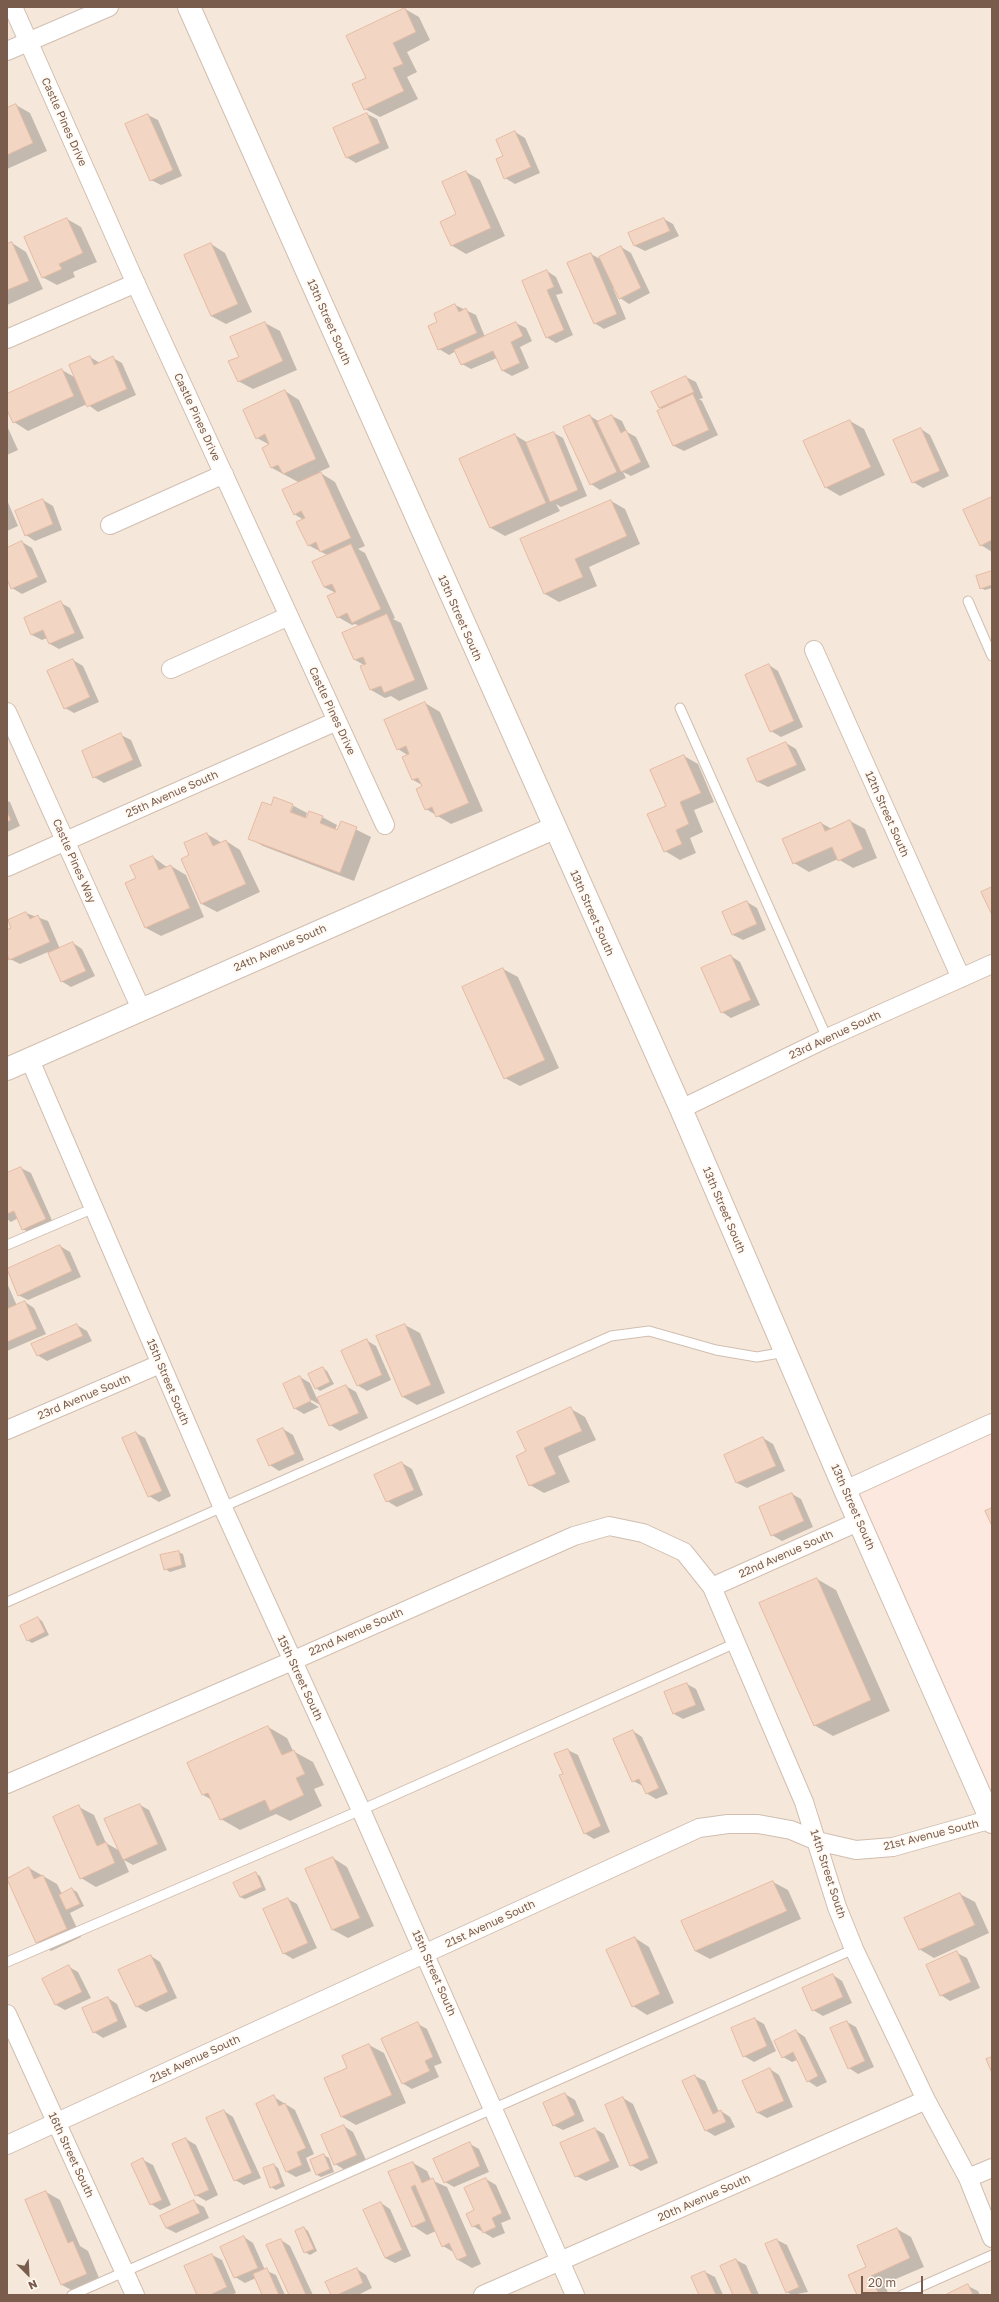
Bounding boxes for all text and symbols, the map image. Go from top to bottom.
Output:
street label: Castle Pines Drive [39,76,89,168]
street label: 13th Street South [304,277,354,367]
street label: Castle Pines Drive [171,371,223,463]
street label: 13th Street South [435,573,485,663]
street label: Castle Pines Drive [306,665,358,757]
street label: 25th Avenue South [124,768,220,820]
street label: 12th Street South [862,769,912,859]
street label: Castle Pines Way [50,817,98,905]
street label: 13th Street South [567,868,617,958]
street label: 24th Avenue South [232,922,328,974]
street label: 23rd Avenue South [787,1008,883,1062]
street label: 13th Street South [700,1165,748,1255]
street label: 15th Street South [144,1337,192,1427]
street label: 23rd Avenue South [36,1371,132,1423]
street label: 13th Street South [828,1462,878,1552]
street label: 22nd Avenue South [737,1527,835,1581]
street label: 22nd Avenue South [307,1605,405,1659]
street label: 15th Street South [274,1633,326,1723]
street label: 21st Avenue South [882,1817,980,1853]
street label: 14th Street South [807,1828,849,1920]
street label: 21st Avenue South [443,1897,537,1951]
street label: 15th Street South [409,1928,459,2018]
street label: 21st Avenue South [148,2032,242,2086]
street label: 16th Street South [45,2110,97,2200]
street label: 20th Avenue South [656,2172,752,2224]
north arrow [8,2254,48,2294]
scale bar [863,2268,925,2294]
text: 20 m [868,2275,896,2290]
text: N [27,2278,40,2293]

